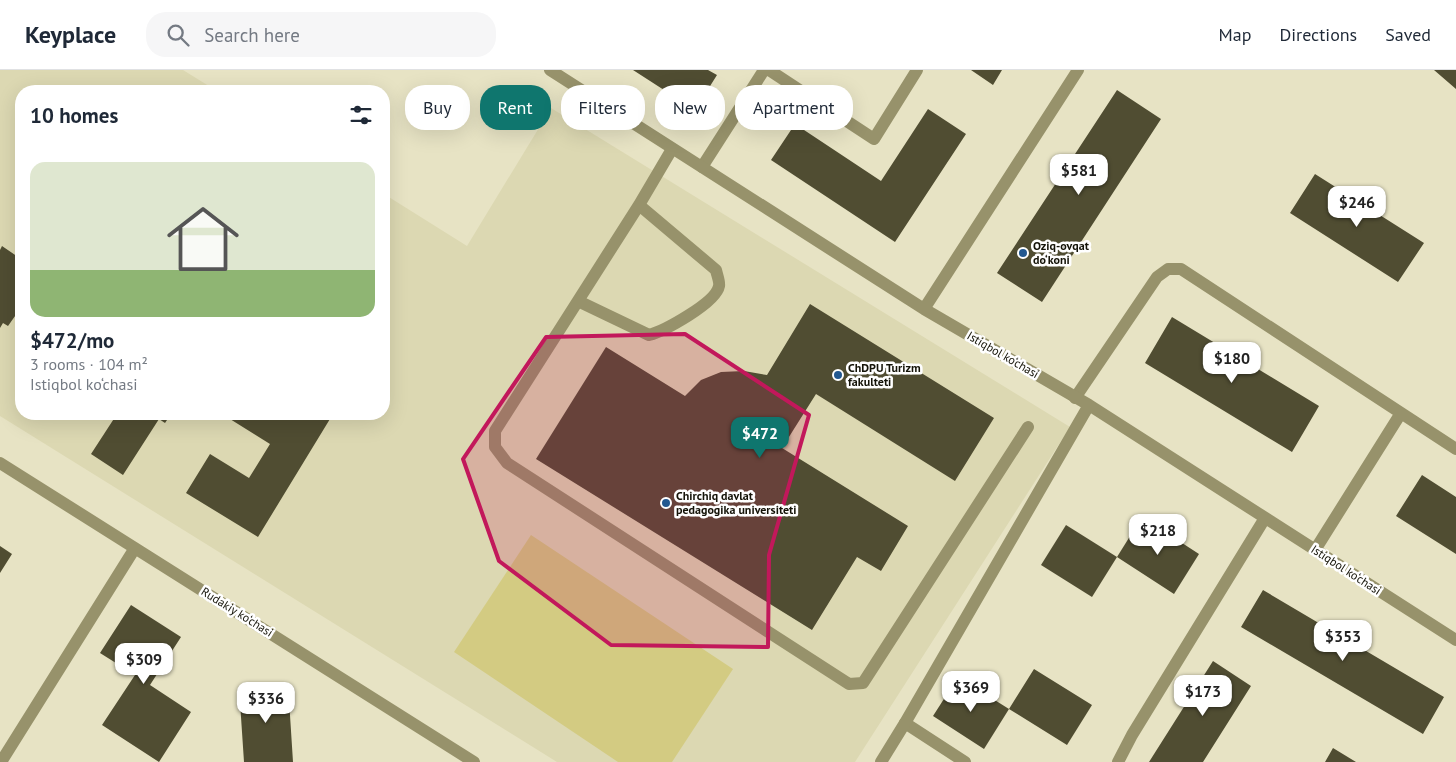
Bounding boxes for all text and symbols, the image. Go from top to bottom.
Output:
search box [146,12,496,57]
text: Keyplace [25,19,116,50]
icon: search [164,21,192,49]
text: Search here [204,23,300,47]
text: Map [1219,23,1251,46]
text: Directions [1279,23,1357,46]
text: Saved [1385,23,1431,46]
chip: Buy [405,85,470,130]
chip: Rent [480,85,551,130]
chip: Filters [561,85,645,130]
chip: New [655,85,725,130]
chip: Apartment [735,85,853,130]
icon: filters [347,101,375,129]
text: 10 homes [30,102,118,129]
pin: $581 [1049,154,1109,196]
text: $581 [1061,160,1097,180]
pin: $246 [1327,186,1387,228]
text: $246 [1339,192,1375,212]
icon: home [158,194,248,284]
place label: Oziq-ovqat do‘koni [1033,238,1090,267]
marker: Oziq-ovqat do‘koni [1017,247,1029,259]
text: $472/mo [30,327,114,354]
street label: Istiqbol ko‘chasi [965,328,1042,381]
pin: $180 [1202,342,1262,384]
text: $180 [1214,348,1250,368]
text: 3 rooms · 104 m² [30,354,148,374]
place label: ChDPU Turizm fakulteti [848,360,921,389]
marker: ChDPU Turizm fakulteti [832,369,844,381]
text: Istiqbol ko‘chasi [30,374,137,394]
pin: $472 [730,416,790,459]
text: $472 [742,423,778,443]
place label: Chirchiq davlat pedagogika universiteti [676,488,797,517]
marker: Chirchiq davlat pedagogika universiteti [660,497,672,509]
pin: $218 [1128,514,1188,556]
text: $218 [1140,520,1176,540]
street label: Istiqbol ko‘chasi [1308,541,1384,598]
street label: Rudakiy ko‘chasi [199,584,276,640]
pin: $353 [1313,620,1373,662]
text: $353 [1325,626,1361,646]
pin: $309 [114,642,174,685]
text: $309 [126,649,162,669]
pin: $369 [941,670,1001,713]
pin: $173 [1173,674,1233,717]
text: $369 [953,677,989,697]
text: $173 [1185,681,1221,701]
pin: $336 [236,682,296,724]
text: $336 [248,688,284,708]

